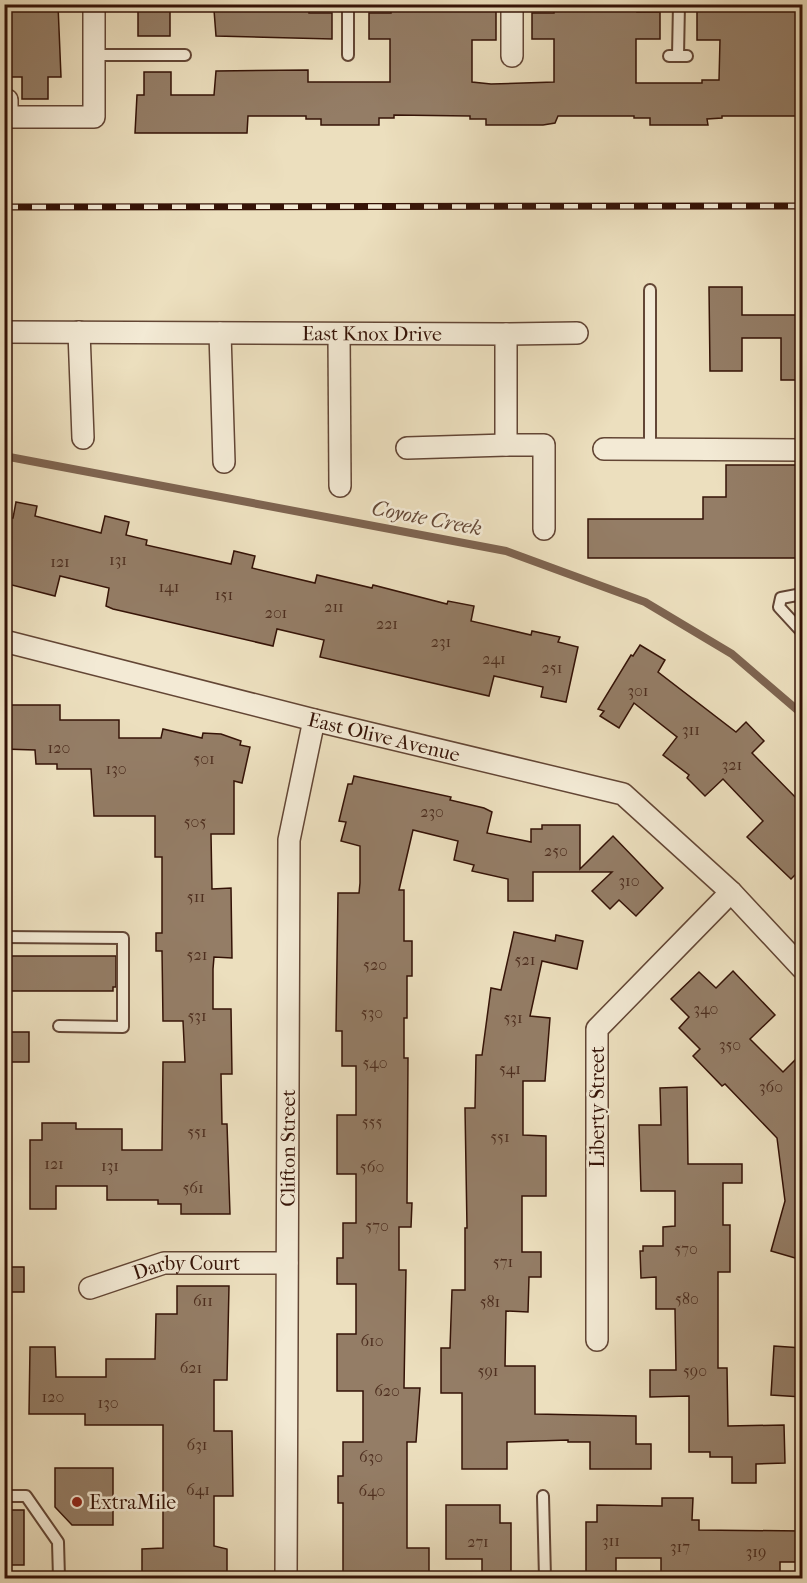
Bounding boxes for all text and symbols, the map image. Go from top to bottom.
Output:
street label: East Knox Drive [302,322,442,346]
water label: Coyote Creek [370,496,484,540]
house number: 131 [109,550,127,569]
house number: 121 [50,552,70,571]
house number: 141 [159,577,179,596]
house number: 151 [215,585,233,604]
house number: 211 [324,597,344,616]
house number: 201 [265,603,287,622]
house number: 221 [376,614,398,633]
house number: 231 [431,632,451,651]
house number: 241 [482,649,506,668]
house number: 251 [542,658,562,677]
house number: 301 [627,681,649,700]
street label: East Olive Avenue [306,708,462,767]
house number: 311 [682,720,700,739]
house number: 120 [48,738,70,757]
house number: 501 [193,749,215,768]
house number: 321 [722,755,742,774]
house number: 130 [105,759,127,778]
house number: 230 [420,802,444,821]
house number: 505 [184,812,206,831]
house number: 250 [544,841,568,860]
house number: 310 [618,871,640,890]
house number: 511 [187,887,205,906]
house number: 521 [187,945,207,964]
house number: 521 [515,950,535,969]
house number: 520 [363,955,387,974]
house number: 340 [694,999,718,1018]
house number: 530 [361,1003,383,1022]
house number: 531 [187,1006,207,1025]
house number: 531 [503,1008,523,1027]
house number: 350 [719,1035,741,1054]
street label: Liberty Street [586,1046,609,1168]
house number: 540 [362,1053,388,1072]
house number: 541 [499,1059,521,1078]
house number: 360 [759,1077,783,1096]
street label: Clifton Street [277,1089,300,1207]
house number: 555 [362,1112,382,1131]
house number: 551 [187,1122,207,1141]
house number: 551 [490,1127,510,1146]
house number: 121 [44,1154,64,1173]
house number: 131 [101,1156,119,1175]
house number: 560 [360,1157,384,1176]
house number: 561 [182,1178,204,1197]
house number: 570 [365,1216,389,1235]
house number: 570 [674,1239,698,1258]
street label: Darby Court [130,1252,240,1285]
house number: 571 [493,1252,513,1271]
house number: 580 [675,1289,699,1308]
house number: 611 [193,1291,213,1310]
house number: 581 [480,1292,500,1311]
house number: 610 [360,1331,384,1350]
house number: 621 [180,1358,202,1377]
house number: 591 [477,1361,499,1380]
house number: 590 [683,1361,707,1380]
house number: 620 [374,1381,400,1400]
house number: 120 [42,1387,64,1406]
house number: 130 [97,1393,119,1412]
house number: 631 [187,1435,207,1454]
house number: 630 [359,1447,383,1466]
house number: 641 [186,1480,210,1499]
house number: 640 [359,1481,385,1500]
place label: ExtraMile [89,1491,176,1514]
marker: ExtraMile [70,1495,84,1509]
house number: 311 [602,1531,620,1550]
house number: 271 [467,1532,489,1551]
house number: 317 [670,1537,690,1556]
house number: 319 [746,1542,766,1561]

